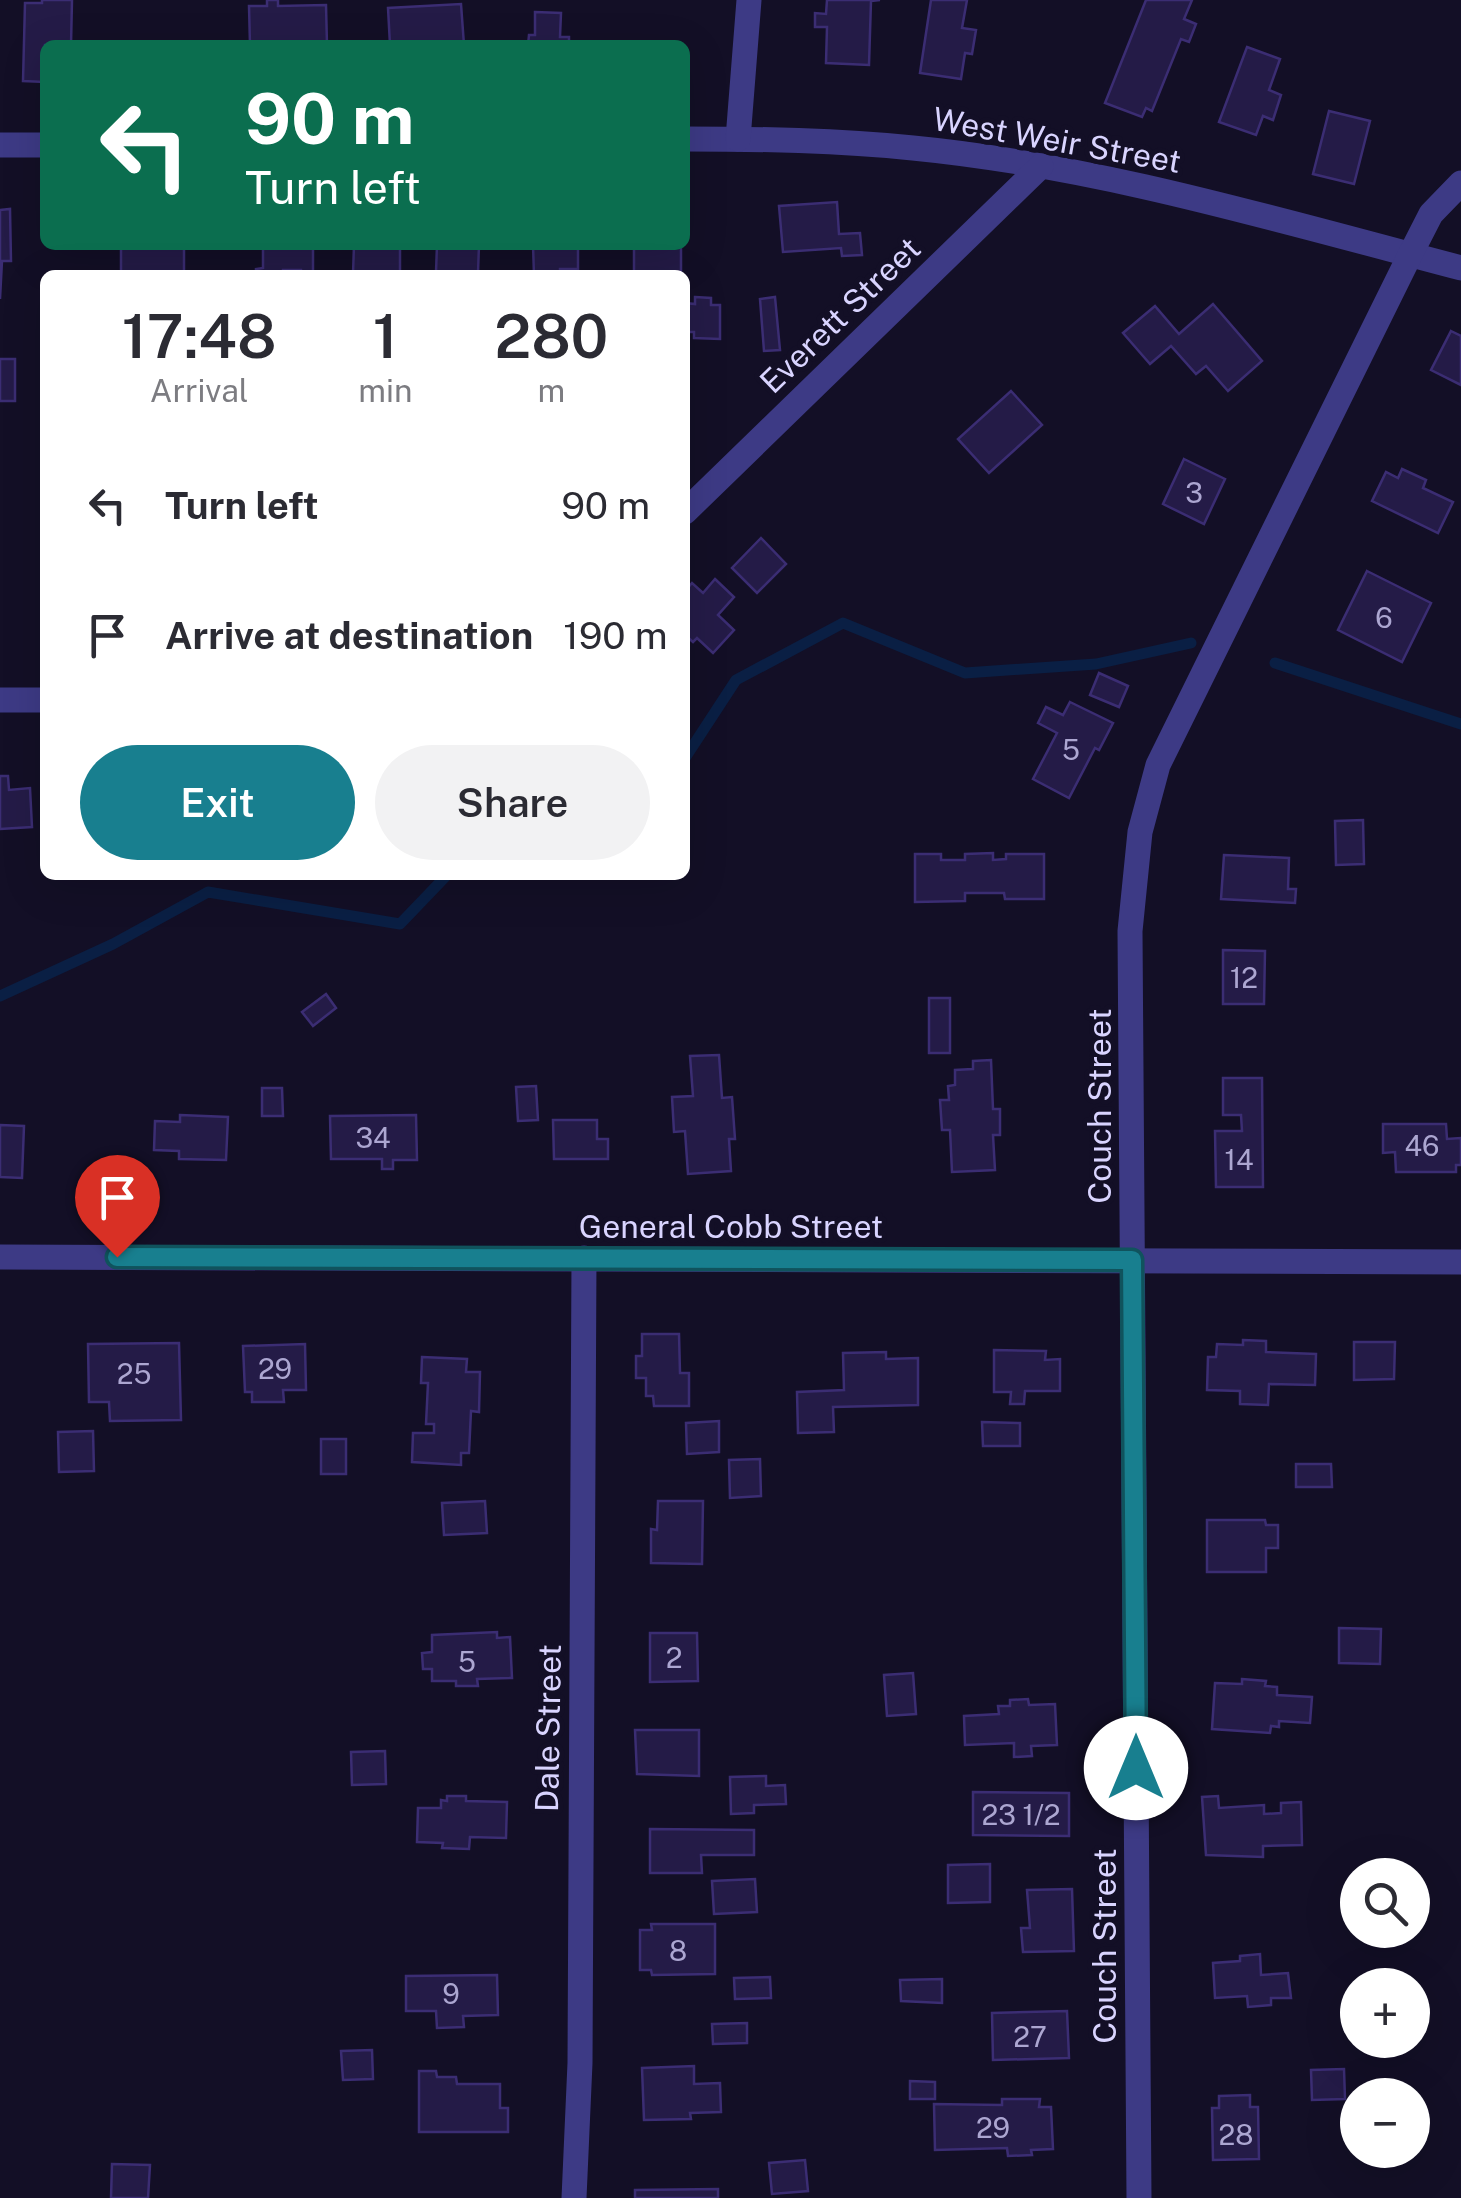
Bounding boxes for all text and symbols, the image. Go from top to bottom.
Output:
text: 90 m [245,77,415,160]
icon: left [80,80,210,210]
street label: West Weir Street [930,100,1184,180]
text: Turn left [245,161,421,214]
street label: Everett Street [753,230,927,400]
text: 17:48 [122,301,277,372]
text: 1 [373,301,398,372]
text: 280 [494,301,608,372]
text: Arrival [150,372,249,409]
text: min [358,372,413,409]
text: m [537,372,565,409]
house number: 3 [1185,476,1203,509]
icon: left [80,478,135,533]
text: Turn left [165,483,319,528]
text: 90 m [561,483,650,528]
house number: 6 [1375,601,1393,634]
icon: arrive [80,608,135,663]
text: Arrive at destination [165,613,533,658]
text: 190 m [563,613,668,658]
house number: 5 [1062,733,1080,766]
button: Exit [80,745,355,860]
button: Share [375,745,650,860]
house number: 12 [1230,961,1258,994]
street label: Couch Street [1081,1008,1118,1204]
house number: 34 [355,1121,391,1154]
house number: 46 [1404,1129,1440,1162]
house number: 14 [1225,1143,1254,1176]
pin [75,1155,160,1258]
icon: arrive [90,1170,145,1225]
street label: General Cobb Street [579,1208,883,1245]
house number: 29 [258,1352,292,1385]
house number: 25 [117,1357,151,1390]
house number: 2 [666,1641,682,1674]
street label: Dale Street [528,1644,568,1812]
house number: 5 [458,1645,476,1678]
position arrow [1084,1716,1188,1820]
house number: 23 1/2 [981,1798,1061,1831]
street label: Couch Street [1086,1848,1123,2044]
map controls [1340,1858,1430,2168]
button: search [1340,1858,1430,1948]
house number: 8 [669,1934,687,1967]
button: + [1340,1968,1430,2058]
house number: 9 [442,1977,460,2010]
house number: 27 [1013,2020,1047,2053]
button: − [1340,2078,1430,2168]
house number: 29 [976,2111,1010,2144]
house number: 28 [1219,2118,1253,2151]

